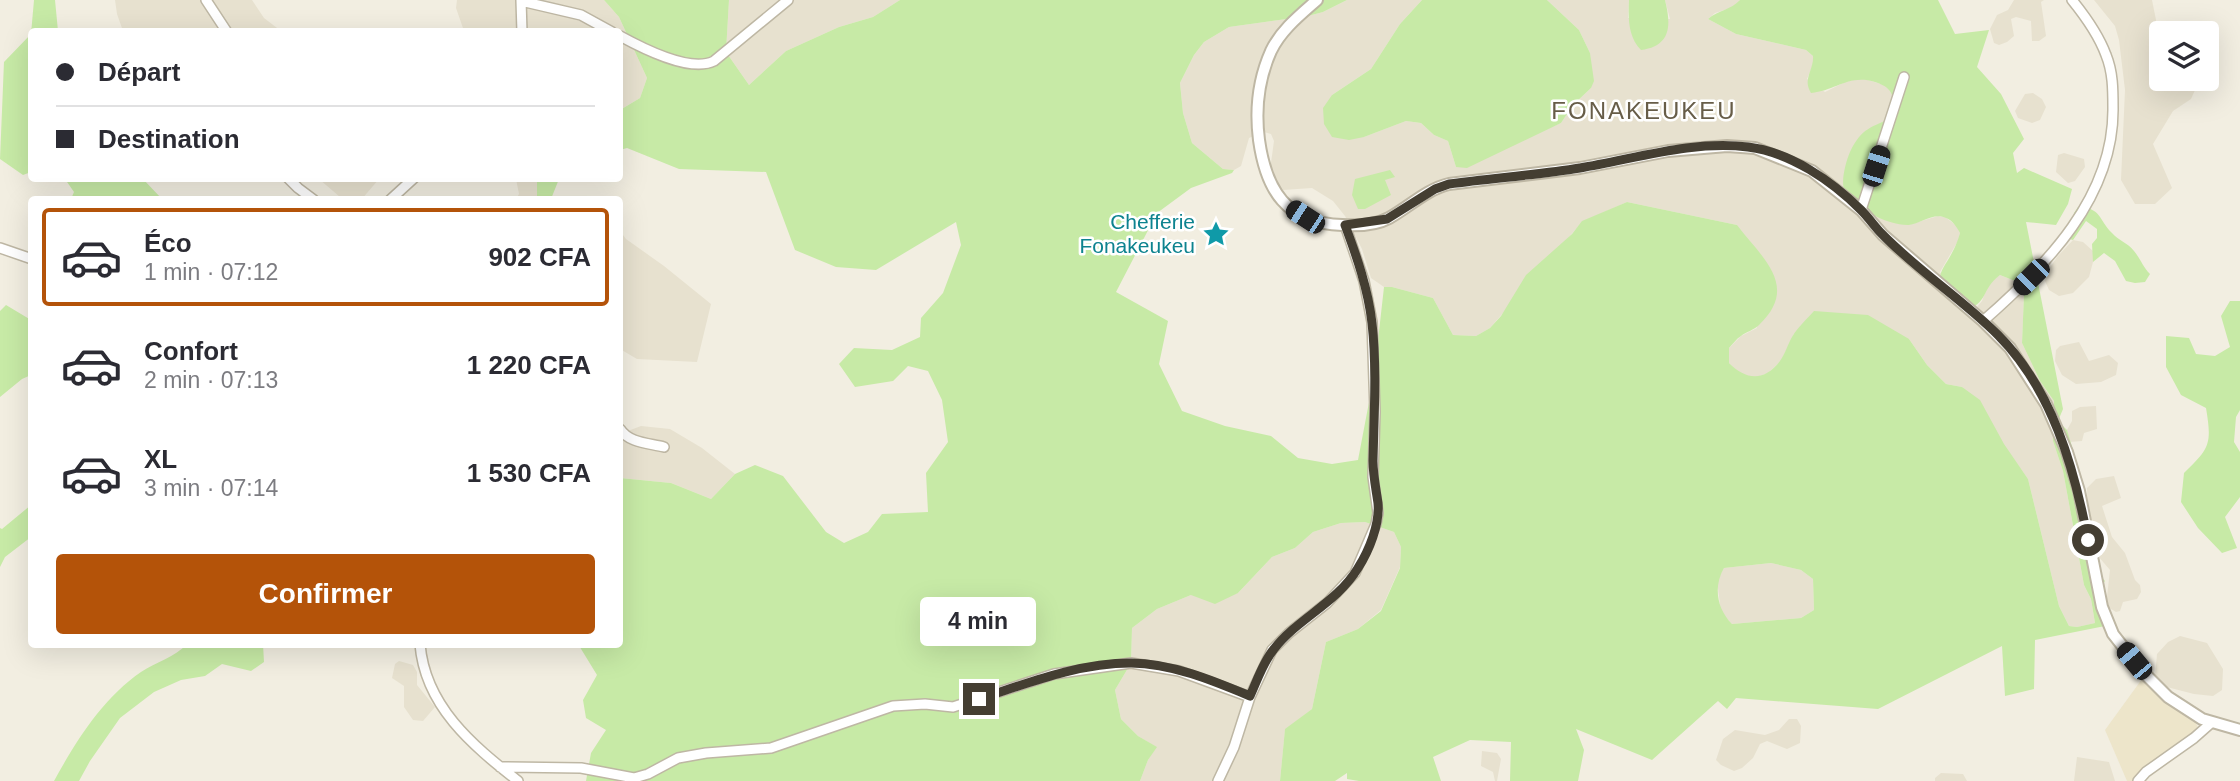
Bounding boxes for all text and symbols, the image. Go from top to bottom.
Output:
map controls [2149,21,2219,91]
button: layers [2149,21,2219,91]
text: Départ [98,57,180,87]
district label: FONAKEUKEU [1551,97,1737,124]
text: Destination [98,124,240,154]
car [1860,143,1893,189]
car [1282,197,1329,237]
place label: Chefferie Fonakeukeu [1079,210,1195,257]
place icon: Chefferie Fonakeukeu [1201,219,1231,249]
icon: car [60,226,123,289]
text: Éco [144,228,192,258]
text: 902 CFA [488,242,591,272]
car [2009,255,2054,299]
text: 1 min · 07:12 [144,259,278,285]
icon: car [60,334,123,397]
text: Confort [144,336,238,366]
text: 1 220 CFA [467,350,591,380]
text: 2 min · 07:13 [144,367,278,393]
icon: car [60,442,123,505]
text: XL [144,444,177,474]
text: 1 530 CFA [467,458,591,488]
text: 3 min · 07:14 [144,475,278,501]
route start [2072,524,2104,556]
button: Confirmer [56,554,595,634]
callout: 4 min [921,598,1037,646]
text: 4 min [948,608,1008,634]
car [2113,638,2156,684]
route end [963,683,995,715]

